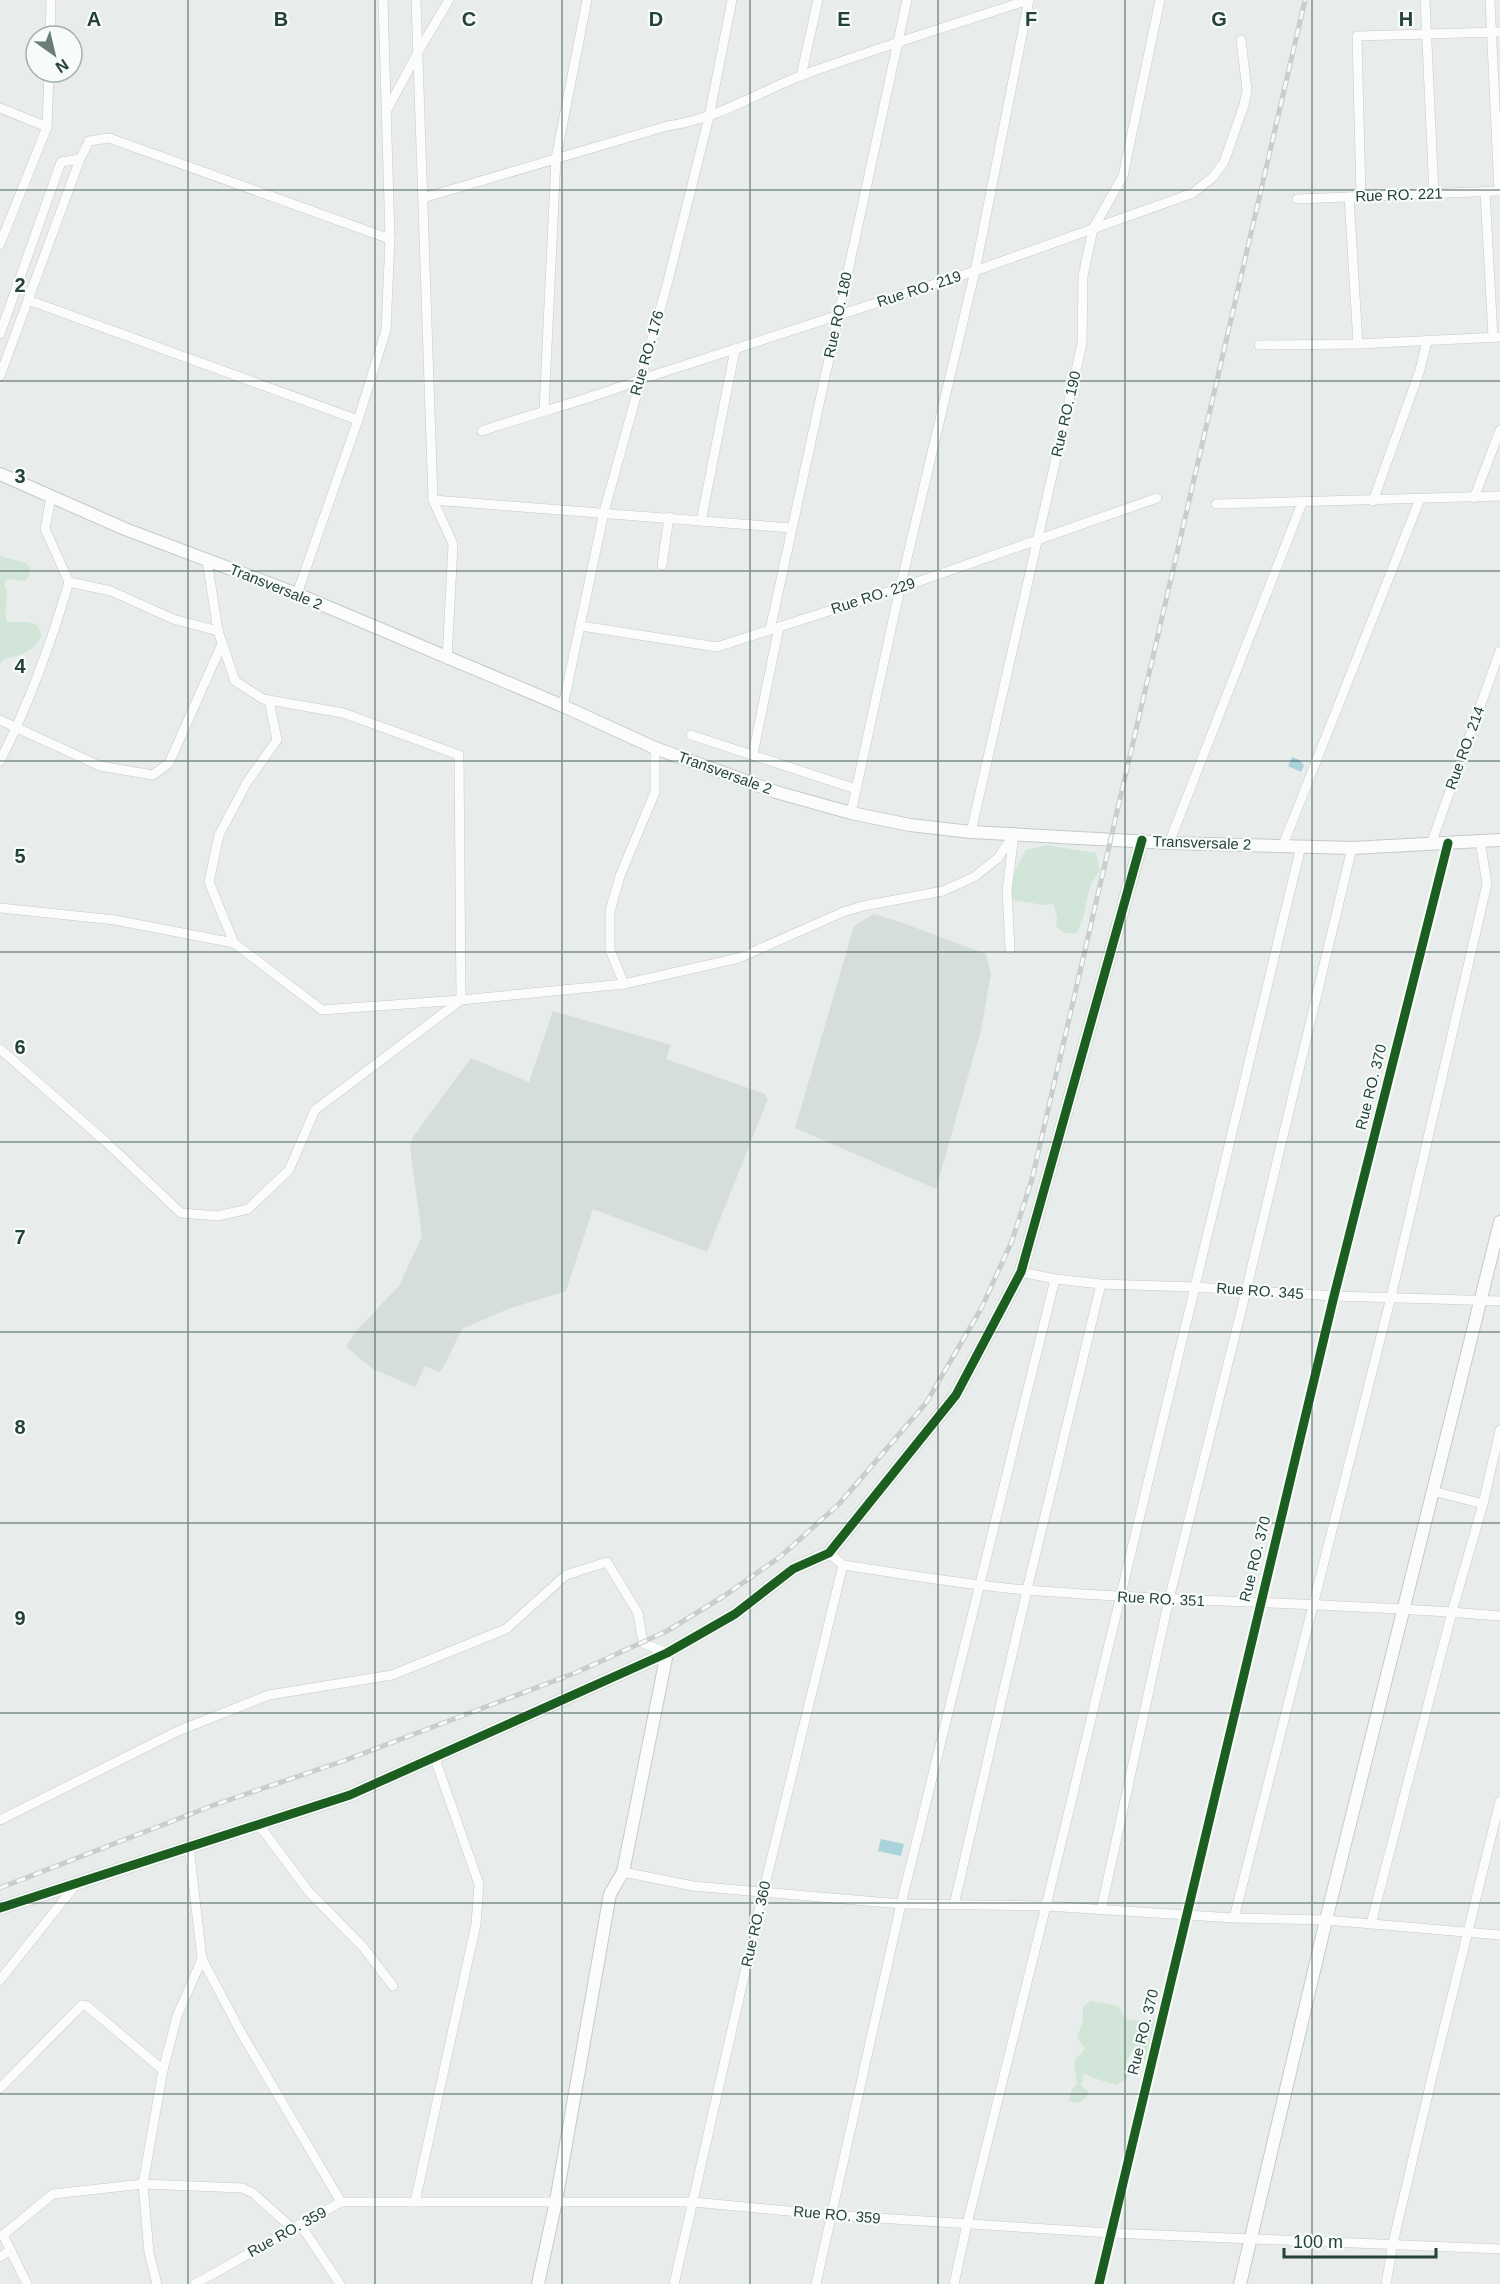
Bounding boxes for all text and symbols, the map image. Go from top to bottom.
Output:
text: A [87,8,101,30]
text: B [274,8,288,30]
text: C [462,8,476,30]
text: D [649,8,663,30]
text: E [837,8,851,30]
text: F [1025,8,1037,30]
text: G [1211,8,1227,30]
text: H [1399,8,1413,30]
north arrow [24,24,84,84]
text: N [53,56,72,76]
street label: Rue RO. 221 [1355,184,1443,205]
street label: Rue RO. 219 [875,267,963,310]
street label: Rue RO. 180 [820,270,855,359]
text: 2 [14,274,26,296]
street label: Rue RO. 176 [626,308,667,397]
street label: Rue RO. 190 [1047,369,1084,458]
text: 3 [14,465,26,487]
street label: Transversale 2 [227,560,325,613]
street label: Rue RO. 229 [829,574,917,617]
text: 4 [14,655,26,677]
street label: Rue RO. 214 [1442,704,1487,792]
street label: Transversale 2 [676,748,774,797]
street label: Transversale 2 [1152,832,1252,853]
text: 5 [14,845,26,867]
text: 6 [14,1036,26,1058]
street label: Rue RO. 370 [1352,1042,1389,1131]
text: 7 [14,1226,26,1248]
street label: Rue RO. 345 [1216,1279,1304,1302]
text: 8 [14,1416,26,1438]
street label: Rue RO. 370 [1236,1514,1273,1603]
street label: Rue RO. 351 [1117,1588,1205,1609]
text: 9 [14,1607,26,1629]
street label: Rue RO. 360 [737,1879,774,1968]
street label: Rue RO. 370 [1124,1987,1161,2076]
street label: Rue RO. 359 [793,2202,881,2227]
street label: Rue RO. 359 [244,2203,329,2260]
scale bar [1284,2221,1436,2259]
text: 100 m [1293,2232,1343,2252]

